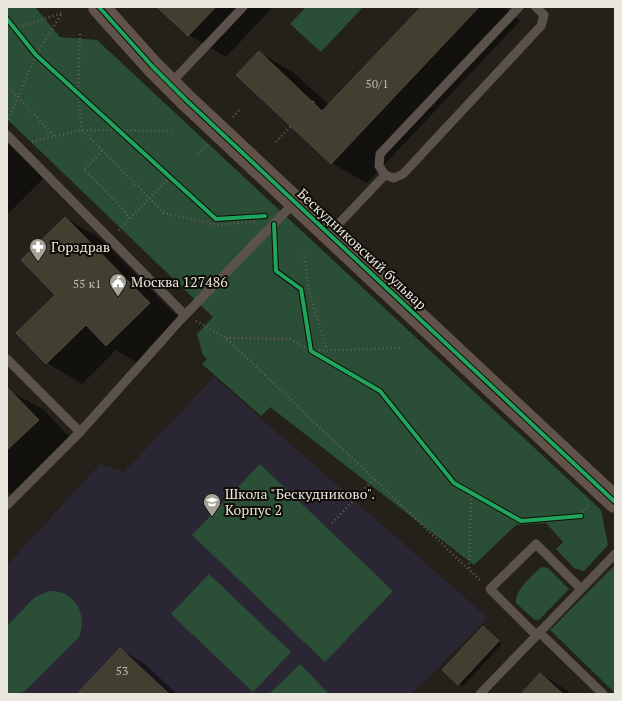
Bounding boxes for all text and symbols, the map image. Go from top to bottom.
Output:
house number: 50/1 [365,76,389,91]
street label: Бескудниковский бульвар [294,184,431,314]
pharmacy icon: Горздрав [28,237,48,262]
place label: Горздрав [51,237,110,256]
public building icon: Москва 127486 [108,272,128,297]
place label: Москва 127486 [131,272,228,291]
house number: 55 к1 [73,276,101,291]
place label: Школа "Бескудниково". Корпус 2 [225,484,375,519]
school or university icon: Школа "Бескудниково". Корпус 2 [202,492,222,517]
house number: 53 [116,663,128,678]

